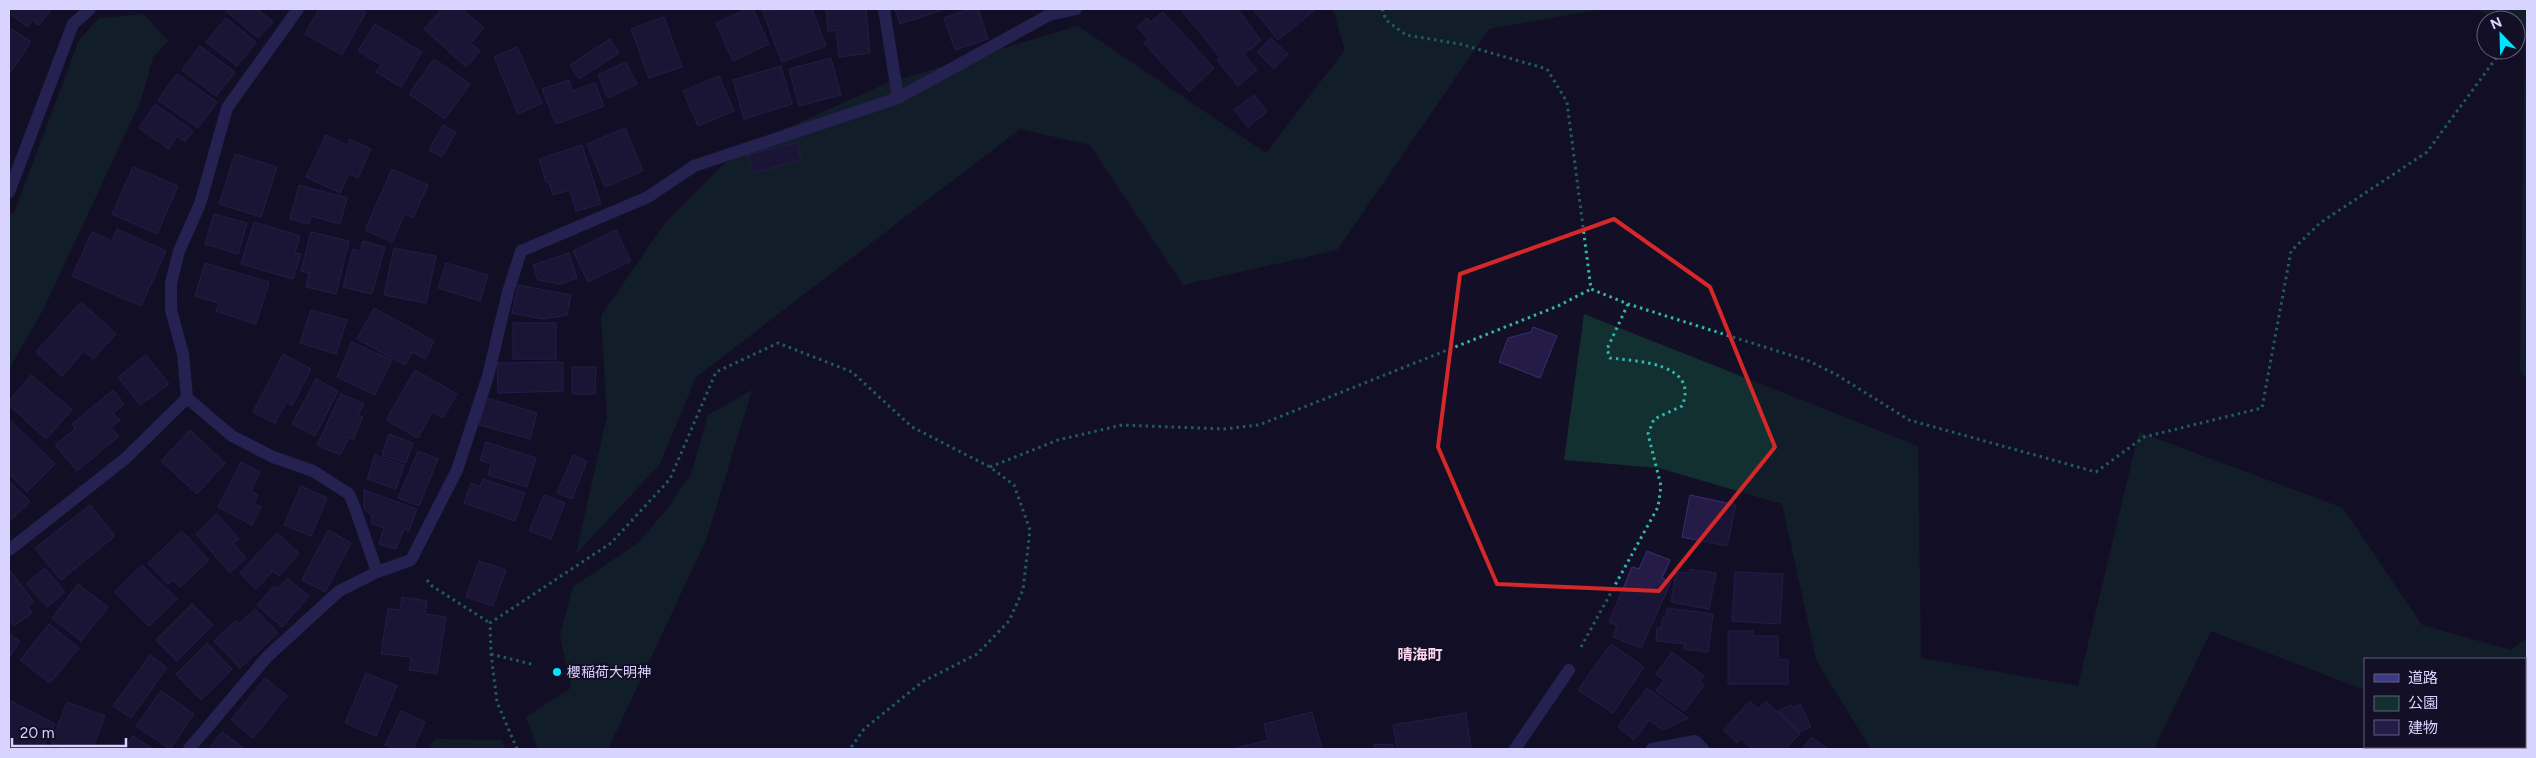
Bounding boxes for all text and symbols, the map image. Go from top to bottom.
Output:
north arrow [2476,10,2526,60]
text: N [2488,14,2504,33]
district label: 晴海町 [1397,646,1443,664]
legend [2364,658,2526,748]
place label: 櫻稲荷大明神 [567,664,651,681]
marker: 櫻稲荷大明神 [551,666,563,678]
text: 道路 [2408,669,2438,687]
text: 公園 [2408,694,2438,712]
scale bar [12,716,126,748]
text: 建物 [2408,719,2438,737]
text: 20 m [20,724,54,742]

